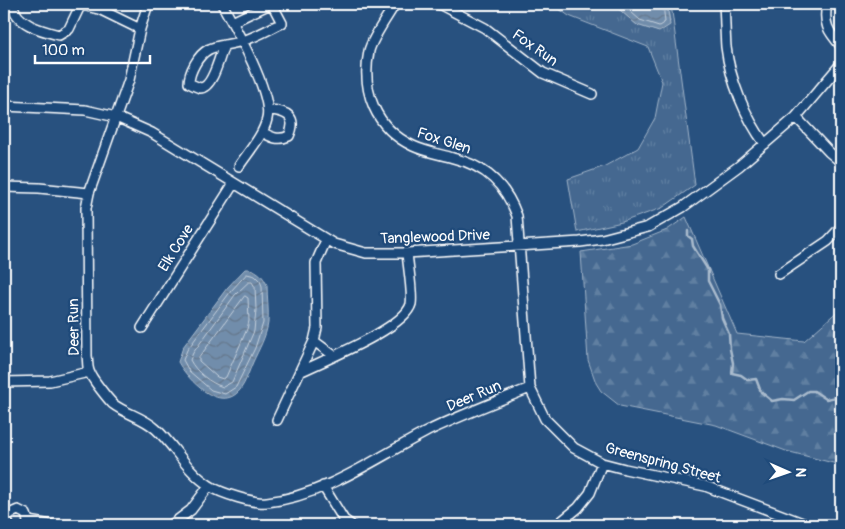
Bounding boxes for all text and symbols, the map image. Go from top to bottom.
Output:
street label: Fox Run [508,25,562,71]
scale bar [35,32,150,64]
text: 100 m [42,41,85,60]
street label: Fox Glen [414,123,474,159]
street label: Elk Cove [154,220,198,275]
street label: Tanglewood Drive [380,226,491,248]
street label: Deer Run [64,298,84,356]
street label: Deer Run [444,376,504,416]
street label: Greenspring Street [603,438,724,488]
north arrow [762,446,812,496]
text: N [792,467,809,477]

